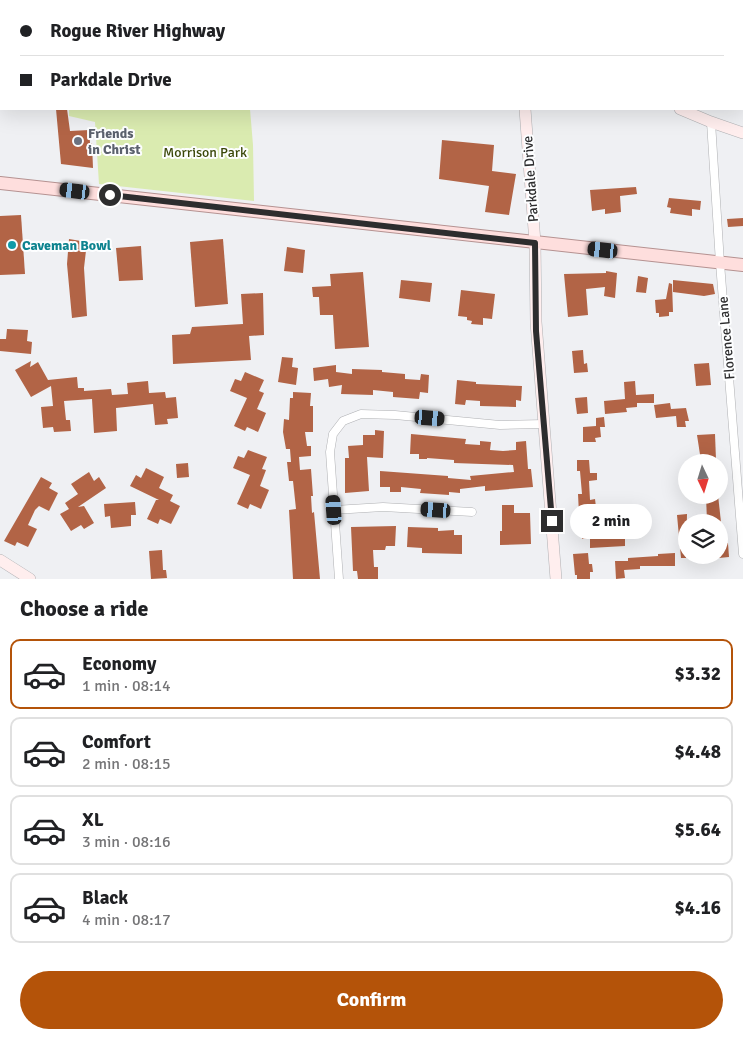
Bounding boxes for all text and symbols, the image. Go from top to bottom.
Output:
text: Rogue River Highway [50,19,225,43]
text: Parkdale Drive [50,68,172,92]
place label: Friends in Christ [88,125,141,158]
marker: Friends in Christ [72,135,84,147]
street label: Parkdale Drive [519,135,542,223]
park label: Morrison Park [163,144,247,161]
car [59,182,90,200]
route start [99,184,121,206]
place label: Caveman Bowl [22,237,112,254]
marker: Caveman Bowl [6,239,18,251]
car [587,241,618,259]
street label: Florence Lane [714,296,739,380]
car [414,409,445,427]
north arrow [678,454,728,504]
map controls [678,454,728,564]
car [325,495,342,525]
car [420,501,451,519]
callout: 2 min [570,504,652,538]
route end [541,510,563,532]
text: 2 min [592,511,630,531]
button: layers [678,514,728,564]
text: Choose a ride [20,595,148,622]
icon: car [22,652,67,697]
text: Economy [82,652,156,676]
text: $3.32 [675,662,721,686]
text: 1 min · 08:14 [82,676,171,696]
icon: car [22,730,67,775]
text: Comfort [82,730,151,754]
text: $4.48 [675,740,721,764]
text: 2 min · 08:15 [82,754,171,774]
icon: car [22,808,67,853]
text: XL [82,808,104,832]
text: $5.64 [675,818,721,842]
text: 3 min · 08:16 [82,832,171,852]
icon: car [22,886,67,931]
text: Black [82,886,128,910]
text: $4.16 [675,896,721,920]
text: 4 min · 08:17 [82,910,171,930]
button: Confirm [20,971,723,1029]

